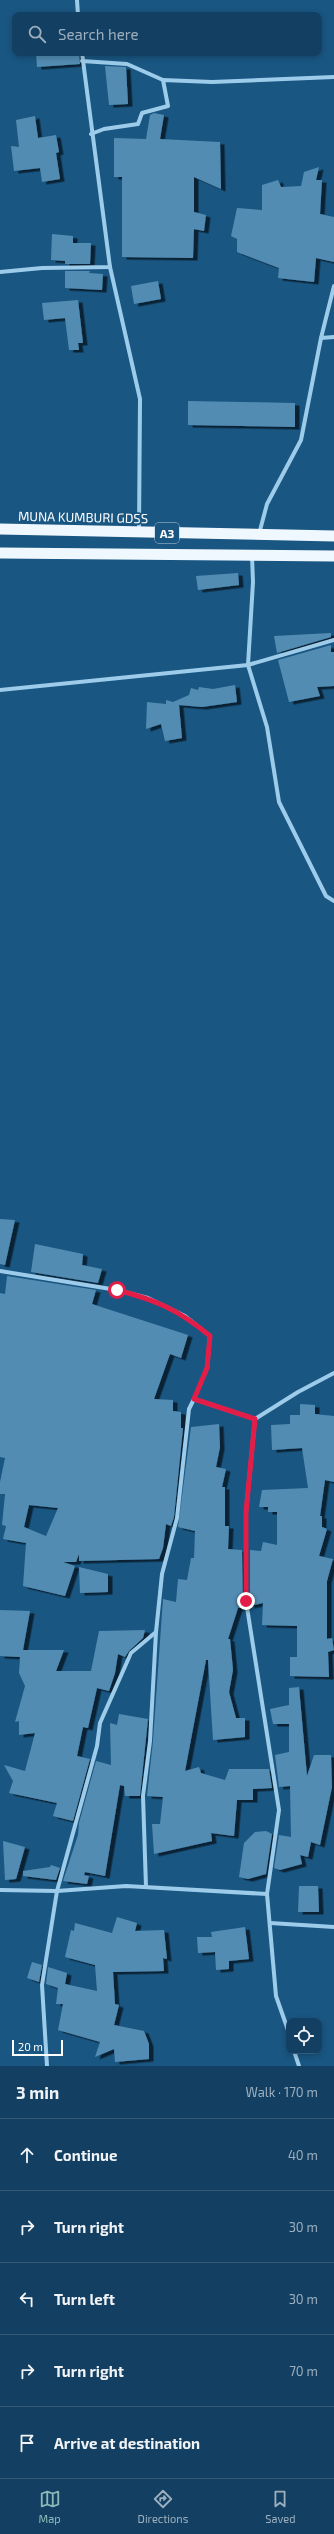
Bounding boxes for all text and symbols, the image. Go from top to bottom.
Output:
search box [12,12,322,56]
icon: search [26,23,48,45]
text: Search here [58,25,139,43]
street label: MUNA KUMBURI GDSS [18,508,148,526]
road number: A3 [155,523,179,543]
route start [108,1281,126,1299]
route end [237,1592,255,1610]
map controls [286,2018,322,2054]
button: locate [286,2018,322,2054]
scale bar [12,2038,63,2057]
text: 20 m [18,2040,43,2053]
text: 3 min [16,2082,59,2102]
text: Walk · 170 m [246,2084,318,2100]
icon: ahead [16,2144,38,2166]
text: Continue [54,2146,117,2164]
text: 40 m [288,2147,318,2163]
icon: right [16,2216,38,2238]
text: Turn right [54,2218,124,2236]
text: 30 m [289,2219,318,2235]
icon: left [16,2288,38,2310]
text: Turn left [54,2290,115,2308]
text: 30 m [289,2291,318,2307]
icon: right [16,2360,38,2382]
text: Turn right [54,2362,124,2380]
text: 70 m [289,2363,318,2379]
icon: arrive [16,2432,38,2454]
text: Arrive at destination [54,2434,200,2452]
tab: Map [39,2488,61,2525]
tab: Directions [138,2488,188,2525]
tab: Saved [265,2488,296,2525]

